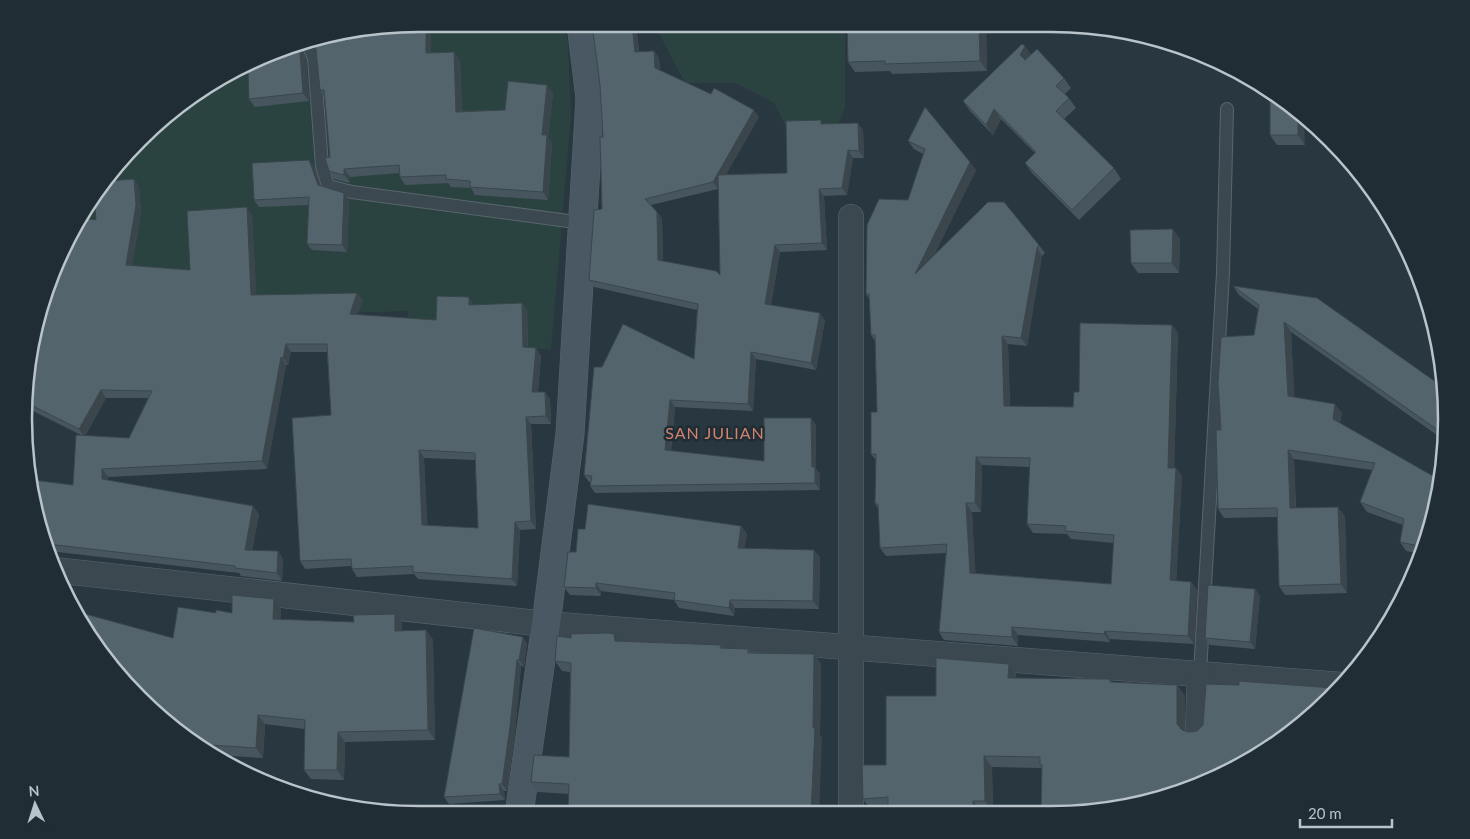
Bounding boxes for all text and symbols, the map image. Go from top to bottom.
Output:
district label: SAN JULIAN [665,423,765,442]
north arrow [10,779,60,829]
text: N [28,782,40,799]
scale bar [1300,796,1392,828]
text: 20 m [1308,804,1342,822]

